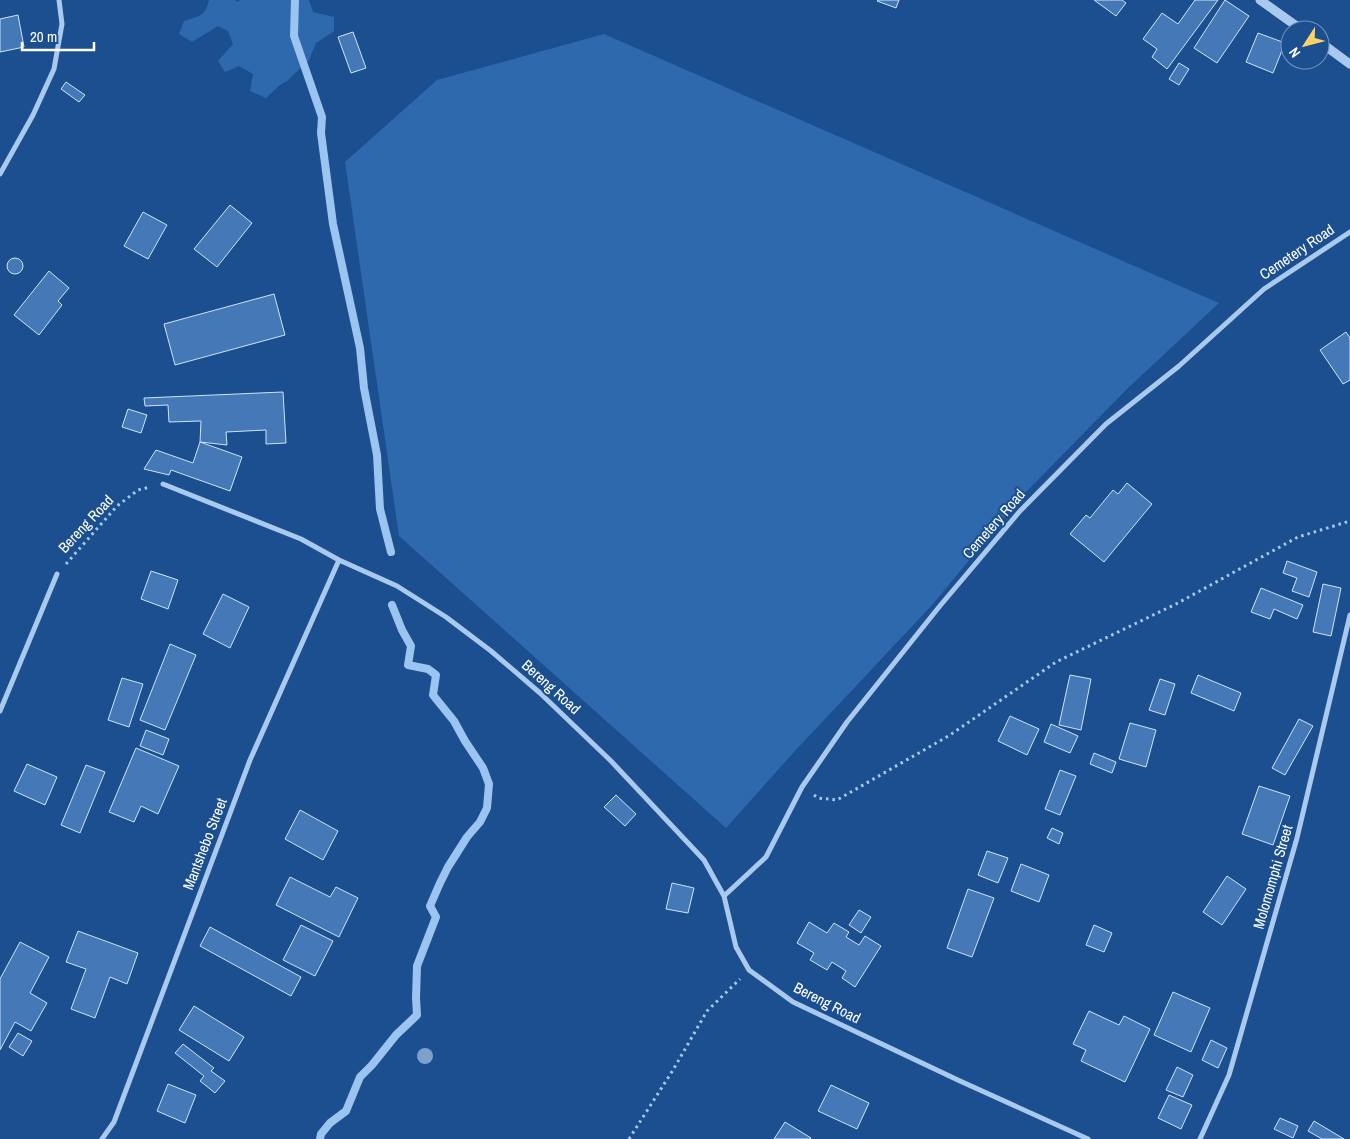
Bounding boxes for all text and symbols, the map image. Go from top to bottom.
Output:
scale bar [22,20,95,52]
north arrow [1280,20,1330,70]
text: 20 m [30,26,57,47]
text: N [1285,44,1304,61]
street label: Cemetery Road [1255,219,1338,284]
street label: Cemetery Road [957,484,1030,563]
street label: Bereng Road [53,490,118,557]
street label: Bereng Road [517,655,585,719]
street label: Mantshebo Street [177,794,232,893]
street label: Molomomphi Street [1248,822,1298,931]
street label: Bereng Road [790,977,864,1028]

